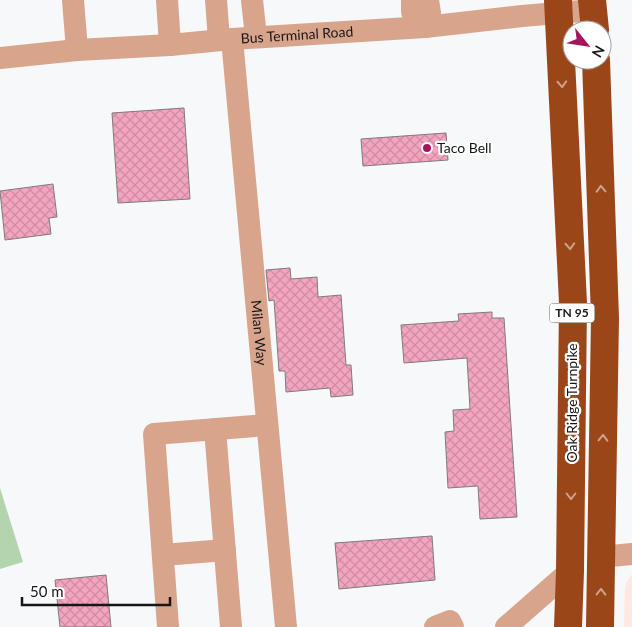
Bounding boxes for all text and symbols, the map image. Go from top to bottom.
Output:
north arrow [562,20,612,70]
street label: Bus Terminal Road [240,22,354,46]
text: N [589,43,609,61]
one-way arrow [557,80,568,88]
place label: Taco Bell [437,139,492,156]
marker: Taco Bell [421,142,433,154]
one-way arrow [595,184,606,192]
one-way arrow [564,242,575,250]
street label: Milan Way [248,299,271,367]
road number: TN 95 [550,304,594,322]
street label: Oak Ridge Turnpike [563,343,580,463]
one-way arrow [598,434,608,442]
one-way arrow [566,492,576,500]
scale bar [22,574,170,606]
text: 50 m [30,582,64,600]
one-way arrow [596,588,606,596]

